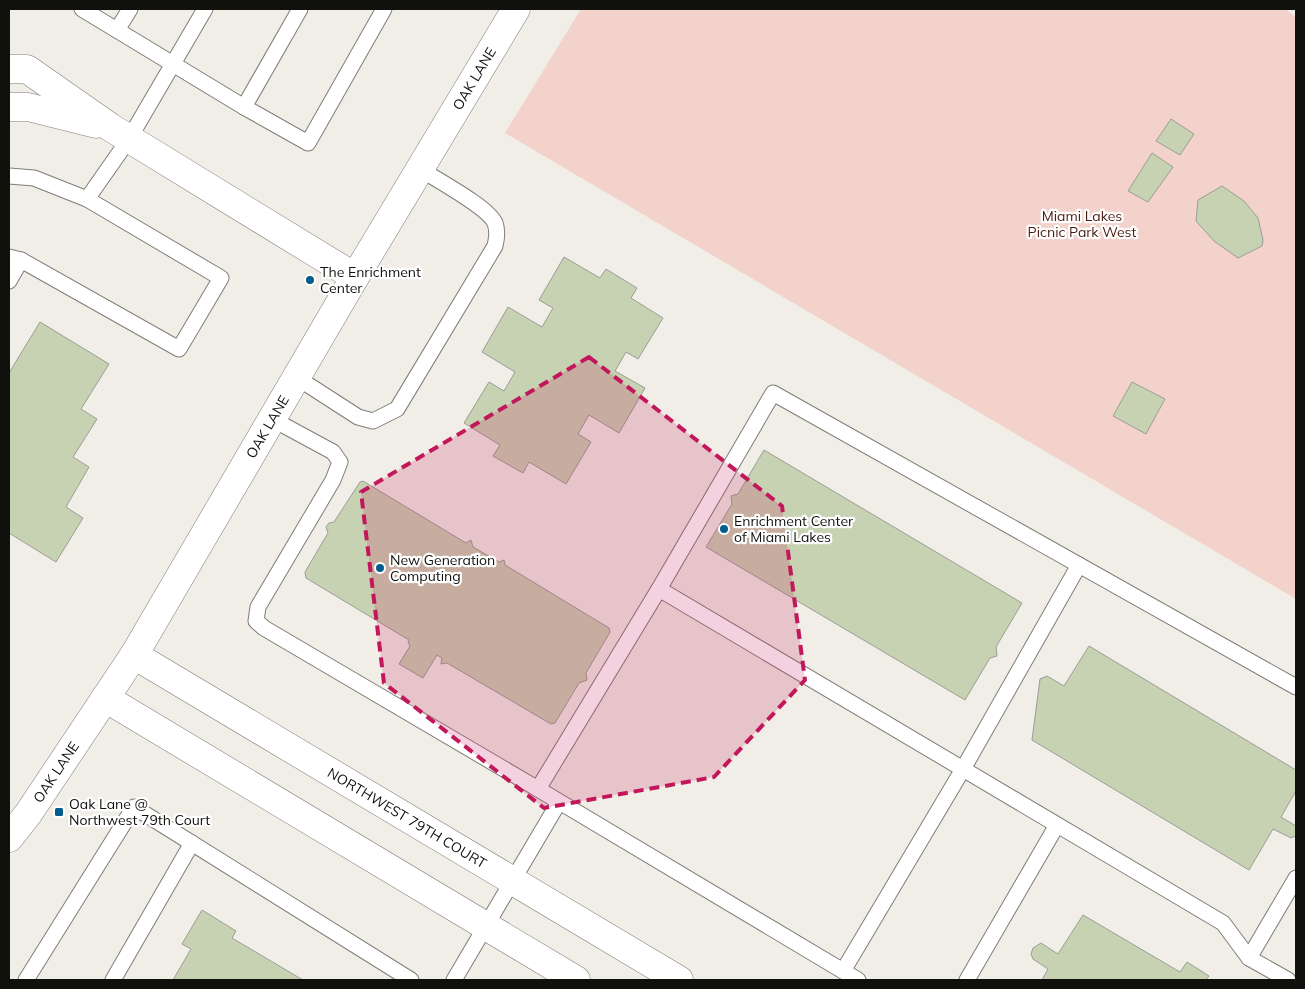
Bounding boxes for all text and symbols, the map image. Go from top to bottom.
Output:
street label: OAK LANE [448,44,500,113]
park label: Miami Lakes Picnic Park West [1028,207,1136,241]
place label: The Enrichment Center [320,263,421,297]
marker: The Enrichment Center [304,274,316,286]
street label: OAK LANE [242,392,293,462]
place label: Enrichment Center of Miami Lakes [734,512,854,546]
marker: Enrichment Center of Miami Lakes [718,523,730,535]
place label: New Generation Computing [390,551,495,585]
marker: New Generation Computing [374,562,386,574]
street label: OAK LANE [29,738,83,806]
street label: NORTHWEST 79TH COURT [324,764,490,873]
place label: Oak Lane @ Northwest 79th Court [69,795,210,829]
marker: Oak Lane @ Northwest 79th Court [53,806,65,818]

